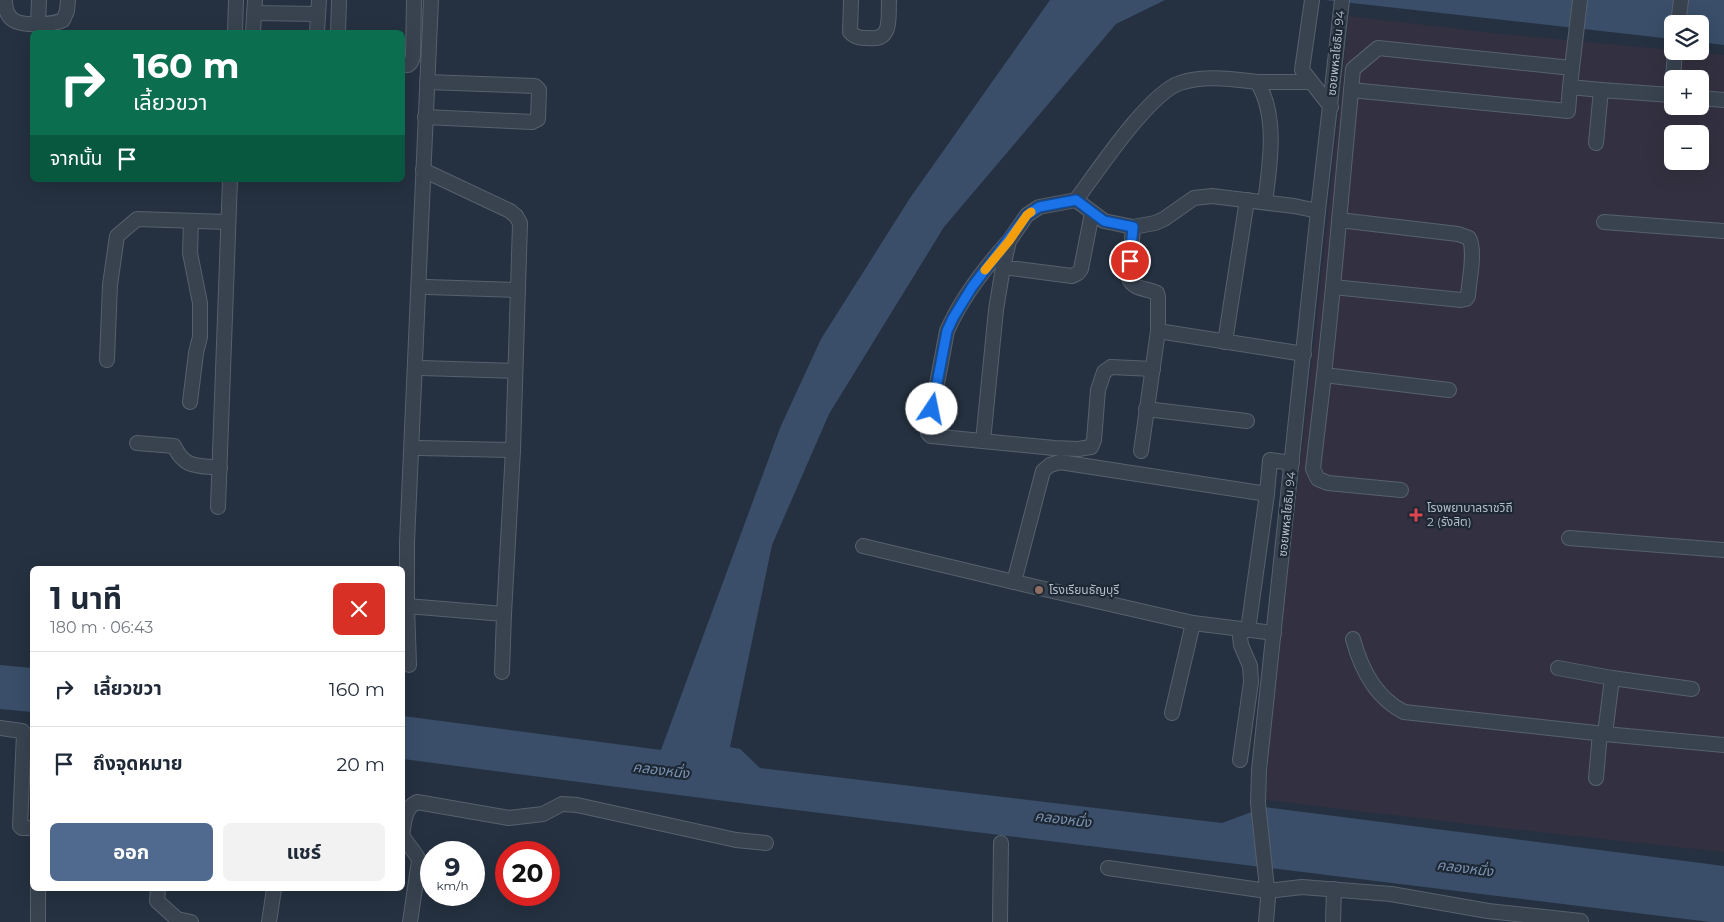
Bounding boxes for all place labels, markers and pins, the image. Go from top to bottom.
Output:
pin [1109,240,1151,282]
place label: โรงพยาบาลราชวิถี 2 (รังสิต) [1427,500,1513,529]
marker: โรงพยาบาลราชวิถี 2 (รังสิต) [1409,508,1423,522]
place label: โรงเรียนธัญบุรี [1049,582,1119,597]
marker: โรงเรียนธัญบุรี [1033,584,1045,596]

